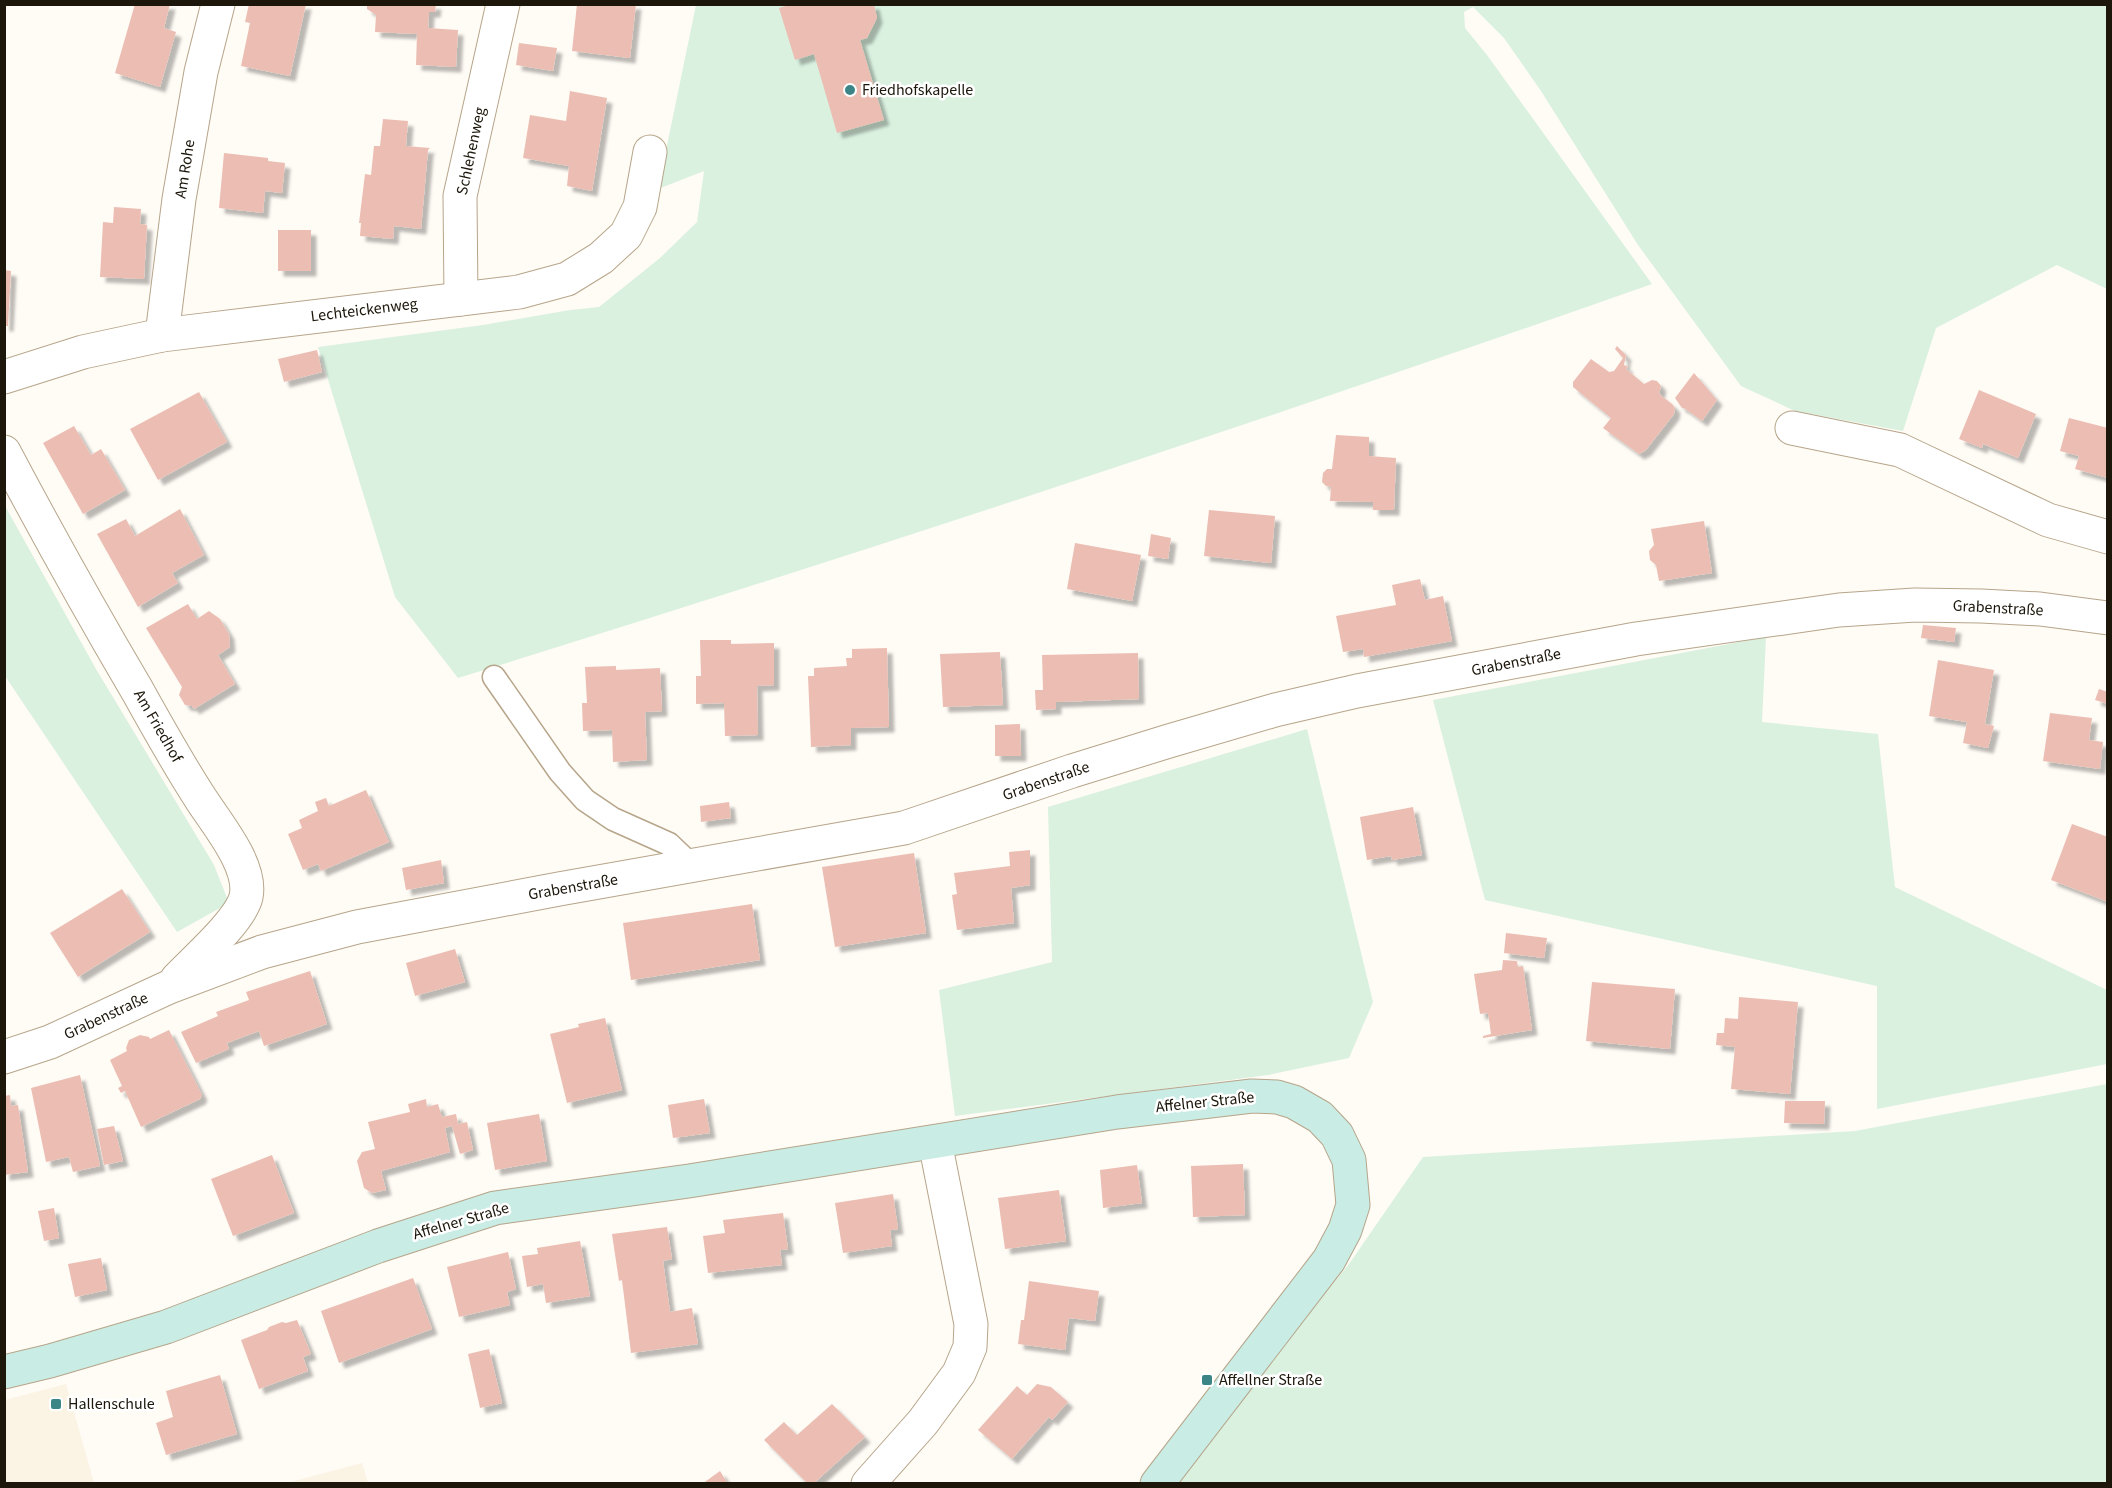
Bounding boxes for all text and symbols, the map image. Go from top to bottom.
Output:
place label: Friedhofskapelle [862,79,973,101]
marker: Friedhofskapelle [843,83,857,97]
street label: Schlehenweg [451,105,491,197]
street label: Am Rohe [169,138,201,200]
street label: Lechteickenweg [309,293,419,327]
street label: Grabenstraße [1952,595,2044,621]
street label: Grabenstraße [1469,643,1563,681]
street label: Am Friedhof [128,685,188,768]
street label: Grabenstraße [999,756,1093,806]
street label: Grabenstraße [526,868,620,906]
street label: Grabenstraße [60,987,152,1045]
street label: Affelner Straße [1155,1086,1255,1118]
street label: Affelner Straße [410,1197,512,1245]
place label: Affellner Straße [1219,1369,1322,1391]
marker: Affellner Straße [1200,1373,1214,1387]
place label: Hallenschule [68,1393,155,1415]
marker: Hallenschule [49,1397,63,1411]

